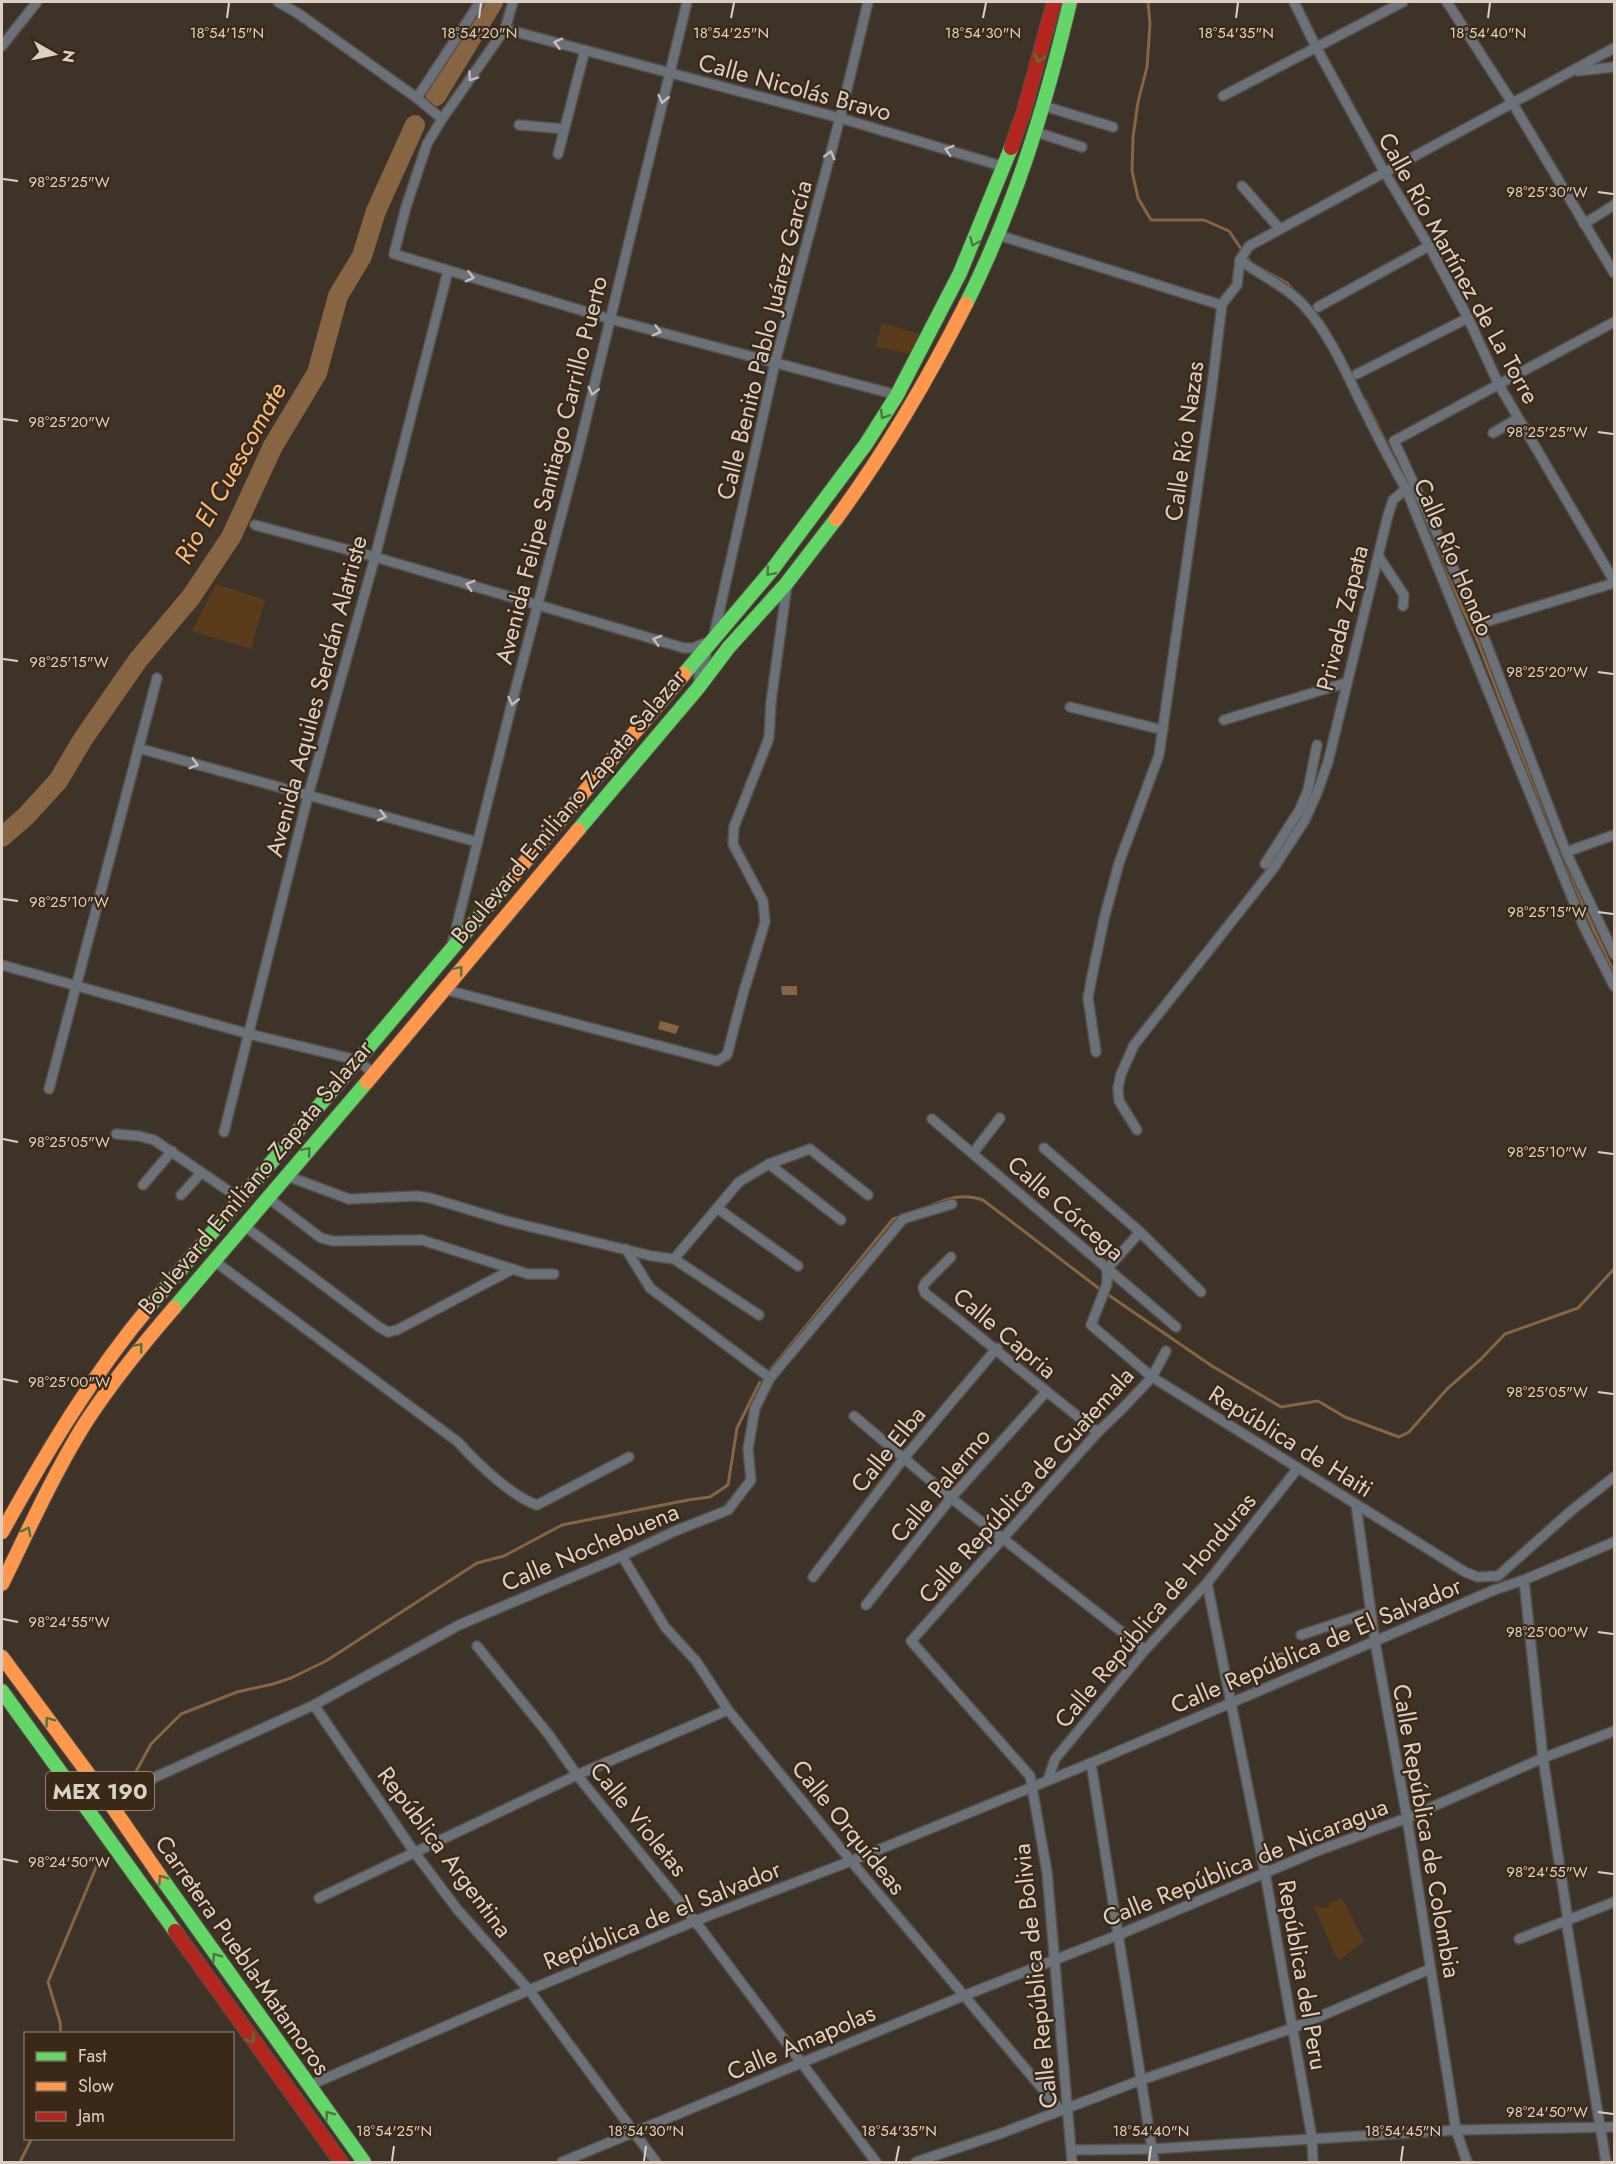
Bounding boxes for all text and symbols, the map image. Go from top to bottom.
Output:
text: 18°54'15"N [190,22,264,44]
text: 18°54'20"N [441,22,517,44]
text: 18°54'25"N [693,22,769,44]
text: 18°54'30"N [945,22,1021,44]
text: 18°54'35"N [1198,22,1274,44]
text: 18°54'40"N [1450,22,1526,44]
north arrow [24,24,84,84]
one-way arrow [553,38,563,51]
street label: Calle Nicolás Bravo [695,44,895,130]
text: N [56,48,81,64]
one-way arrow [1034,52,1046,63]
one-way arrow [468,71,479,82]
one-way arrow [657,94,670,104]
street label: Calle Río Martínez de La Torre [1370,126,1548,410]
one-way arrow [944,145,955,158]
one-way arrow [823,150,835,161]
text: 98°25'25"W [28,171,110,193]
street label: Calle Benito Pablo Juárez García [707,177,821,503]
text: 98°25'30"W [1506,181,1588,203]
one-way arrow [969,235,981,246]
one-way arrow [464,270,475,282]
street label: Avenida Felipe Santiago Carrillo Puerto [486,272,616,668]
one-way arrow [652,324,662,337]
street label: Calle Río Nazas [1155,359,1213,523]
water label: Rio El Cuescomate [164,375,296,571]
one-way arrow [588,386,601,396]
one-way arrow [880,409,892,419]
text: 98°25'20"W [28,411,110,433]
text: 98°25'25"W [1506,421,1588,443]
street label: Calle Río Hondo [1405,473,1503,641]
street label: Avenida Aquiles Serdán Alatriste [256,531,376,861]
street label: Privada Zapata [1307,542,1377,694]
one-way arrow [766,565,777,576]
one-way arrow [465,580,476,592]
one-way arrow [652,635,662,648]
text: 98°25'15"W [29,651,109,673]
street label: Boulevard Emiliano Zapata Salazar [442,660,694,951]
text: 98°25'20"W [1506,661,1588,683]
one-way arrow [507,696,520,706]
one-way arrow [188,757,199,769]
one-way arrow [376,809,387,821]
text: 98°25'10"W [29,891,109,913]
text: 98°25'15"W [1507,901,1587,923]
one-way arrow [452,966,463,977]
street label: Boulevard Emiliano Zapata Salazar [129,1031,381,1322]
text: 98°25'05"W [28,1131,110,1153]
text: 98°25'10"W [1507,1141,1587,1163]
one-way arrow [300,1147,311,1158]
street label: Calle Córcega [1000,1147,1132,1269]
street label: Calle Capria [945,1279,1065,1387]
one-way arrow [132,1343,143,1354]
street label: Calle República de Guatemala [910,1359,1142,1611]
text: 98°25'00"W [28,1371,110,1393]
street label: República de Haiti [1202,1376,1380,1506]
text: 98°25'05"W [1506,1381,1588,1403]
street label: Calle Elba [842,1398,934,1500]
street label: Calle Palermo [881,1420,999,1550]
street label: Calle República de Honduras [1046,1485,1264,1735]
street label: Calle Nochebuena [496,1494,684,1600]
one-way arrow [20,1527,31,1537]
street label: Calle República de El Salvador [1165,1567,1468,1722]
text: 98°24'55"W [28,1611,110,1633]
text: 98°25'00"W [1506,1621,1588,1643]
street label: Calle República de Colombia [1384,1681,1470,1981]
one-way arrow [45,1716,56,1727]
street label: Calle Orquídeas [783,1752,915,1902]
street label: Calle Violetas [582,1754,696,1884]
street label: República Argentina [369,1759,521,1945]
road number: MEX 190 [46,1772,154,1810]
street label: Calle República de Nicaragua [1097,1789,1393,1935]
street label: Carretera Puebla-Matamoros [147,1828,339,2082]
street label: Calle República de Bolivia [1004,1842,1066,2110]
text: 98°24'50"W [28,1851,110,1873]
street label: República de el Salvador [538,1851,787,1979]
text: 98°24'55"W [1506,1861,1588,1883]
one-way arrow [158,1875,169,1886]
street label: República del Peru [1269,1877,1337,2073]
one-way arrow [212,1952,223,1963]
street label: Calle Amapolas [721,1995,881,2089]
legend [24,2032,234,2140]
one-way arrow [244,2033,255,2044]
text: Fast [78,2043,107,2069]
text: Slow [78,2073,115,2099]
text: 98°24'50"W [1506,2101,1588,2123]
text: Jam [76,2103,105,2129]
one-way arrow [325,2111,336,2122]
text: 18°54'25"N [356,2120,432,2142]
text: 18°54'30"N [608,2120,684,2142]
text: 18°54'35"N [861,2120,937,2142]
text: 18°54'40"N [1113,2120,1189,2142]
text: 18°54'45"N [1365,2120,1441,2142]

